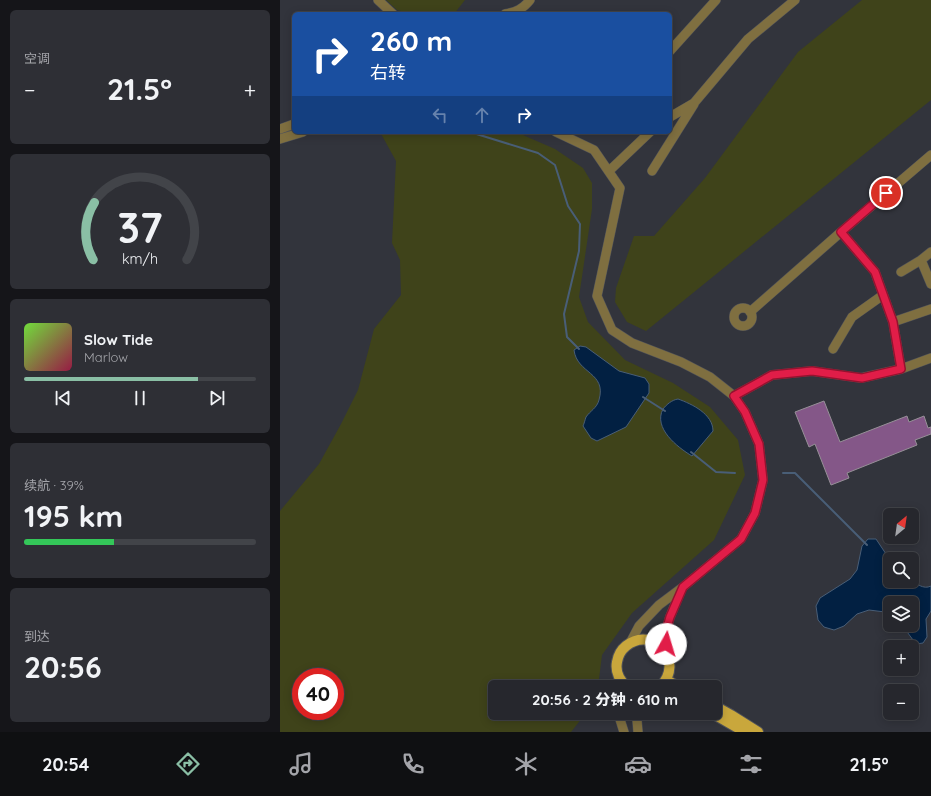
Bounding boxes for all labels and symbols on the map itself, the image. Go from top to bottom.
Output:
pin [869,176,903,210]
north arrow [883,508,919,544]
position arrow [645,623,687,665]
speed limit sign: 40 [292,668,344,720]

